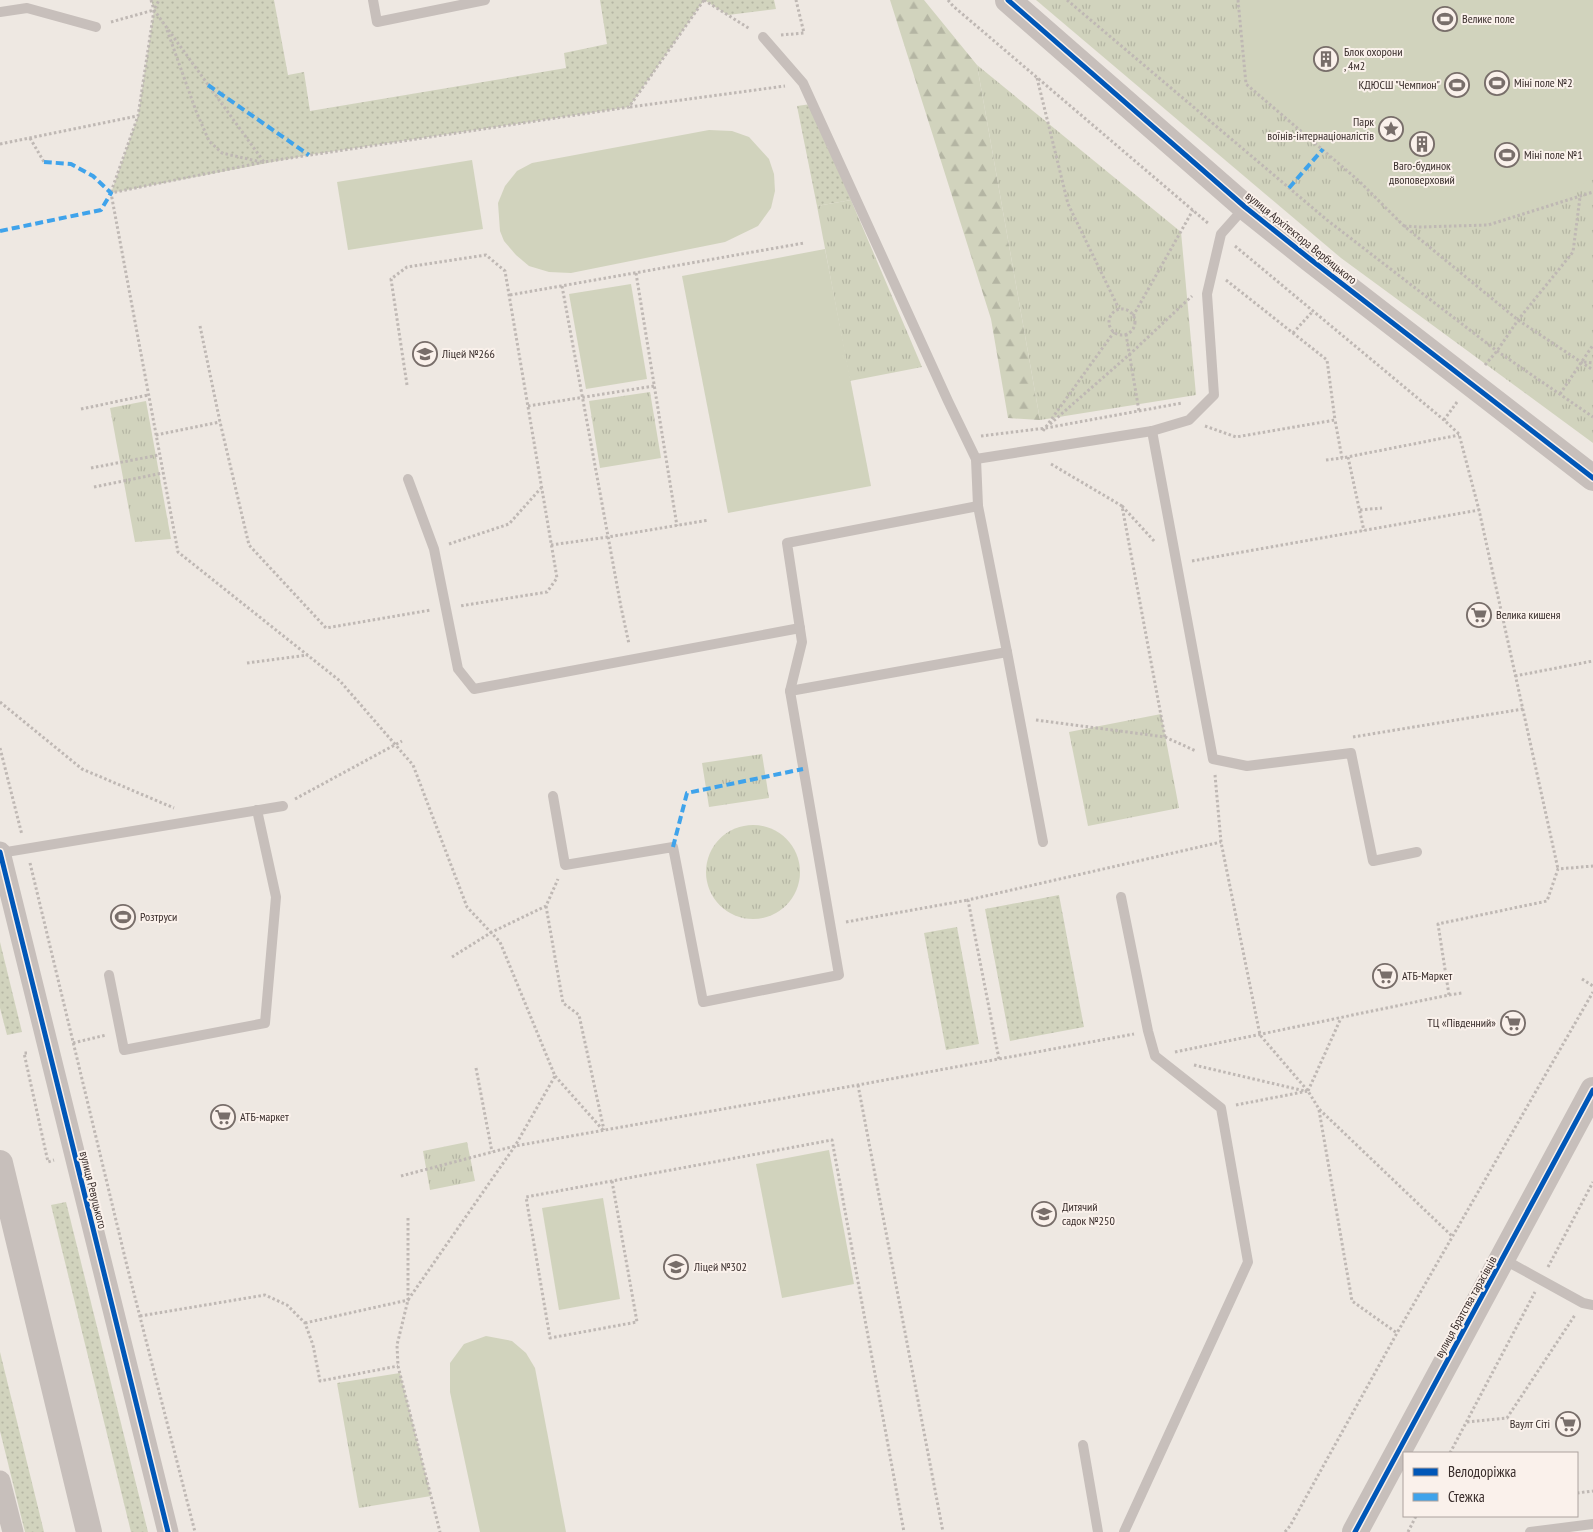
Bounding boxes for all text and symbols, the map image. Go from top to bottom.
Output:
sports icon: Велике поле [1432,6,1458,32]
place label: Велике поле [1462,11,1515,26]
place label: Блок охорони , 4м2 [1344,44,1402,73]
building icon: Блок охорони , 4м2 [1313,46,1339,72]
sports icon: Міні поле №2 [1484,70,1510,96]
sports icon: КДЮСШ "Чемпион" [1444,72,1470,98]
place label: Міні поле №2 [1514,75,1573,90]
place label: КДЮСШ "Чемпион" [1359,77,1440,92]
place label: Парк воїнів-інтернаціоналістів [1267,114,1374,143]
place icon: Парк воїнів-інтернаціоналістів [1378,116,1404,142]
building icon: Ваго-будинок двоповерховий [1409,131,1435,157]
sports icon: Міні поле №1 [1494,142,1520,168]
place label: Міні поле №1 [1524,147,1583,162]
place label: Ваго-будинок двоповерховий [1389,158,1455,187]
street label: вулиця Архітектора Вербицького [1243,188,1360,287]
school or university icon: Ліцей №266 [412,341,438,367]
place label: Ліцей №266 [441,346,495,361]
supermarket icon: Велика кишеня [1466,602,1492,628]
place label: Велика кишеня [1496,607,1561,622]
sports icon: Розтруси [110,904,136,930]
place label: Розтруси [140,909,177,924]
supermarket icon: АТБ-Маркет [1372,963,1398,989]
place label: АТБ-Маркет [1402,968,1452,983]
supermarket icon: ТЦ «Південний» [1500,1010,1526,1036]
place label: ТЦ «Південний» [1427,1015,1496,1030]
supermarket icon: АТБ-маркет [210,1104,236,1130]
place label: АТБ-маркет [240,1109,289,1124]
street label: вулиця Ревуцького [77,1150,110,1230]
place label: Дитячий садок №250 [1062,1199,1115,1228]
school or university icon: Дитячий садок №250 [1031,1201,1057,1227]
street label: вулиця Братства тарасівців [1431,1253,1500,1360]
school or university icon: Ліцей №302 [663,1254,689,1280]
place label: Ліцей №302 [693,1259,747,1274]
supermarket icon: Ваулт Сіті [1555,1411,1581,1437]
place label: Ваулт Сіті [1510,1416,1550,1431]
legend [1403,1452,1578,1517]
text: Велодоріжка [1448,1462,1516,1481]
text: Стежка [1448,1487,1485,1506]

